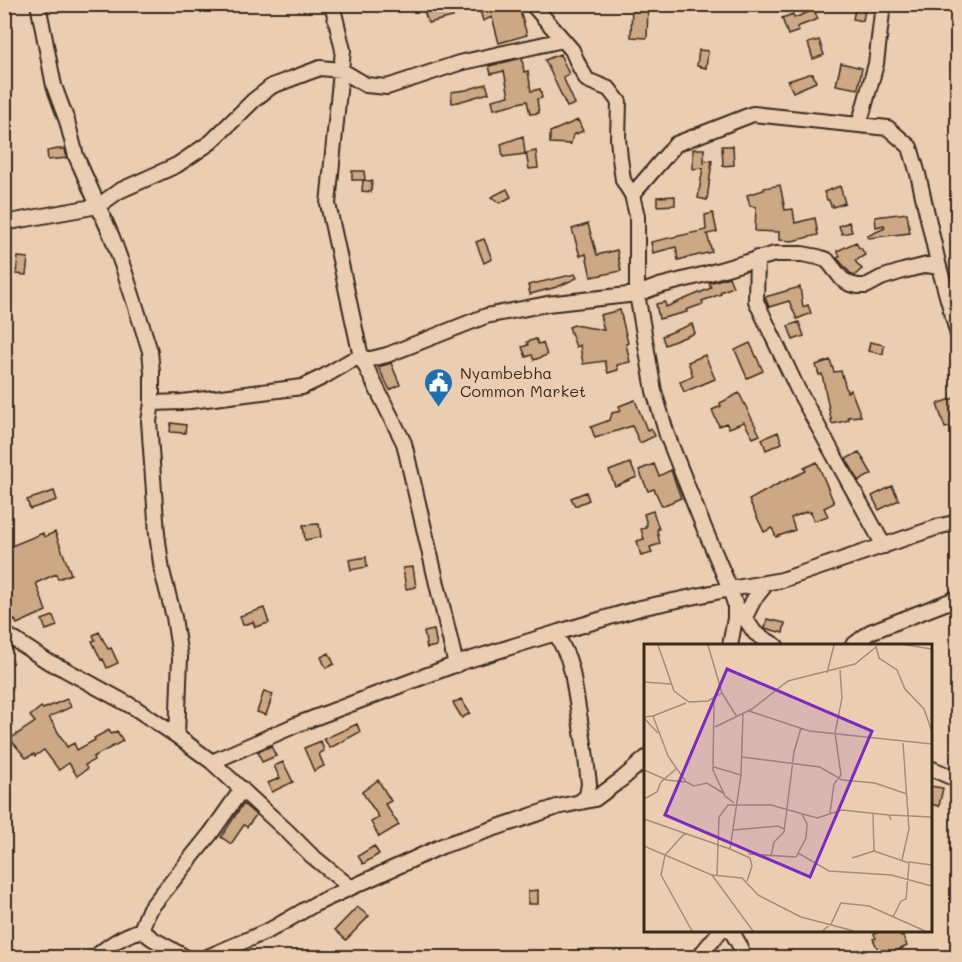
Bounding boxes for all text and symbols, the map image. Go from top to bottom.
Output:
place label: Nyambebha Common Market [460,362,586,401]
public building icon: Nyambebha Common Market [423,366,455,408]
inset map [644,644,932,932]

